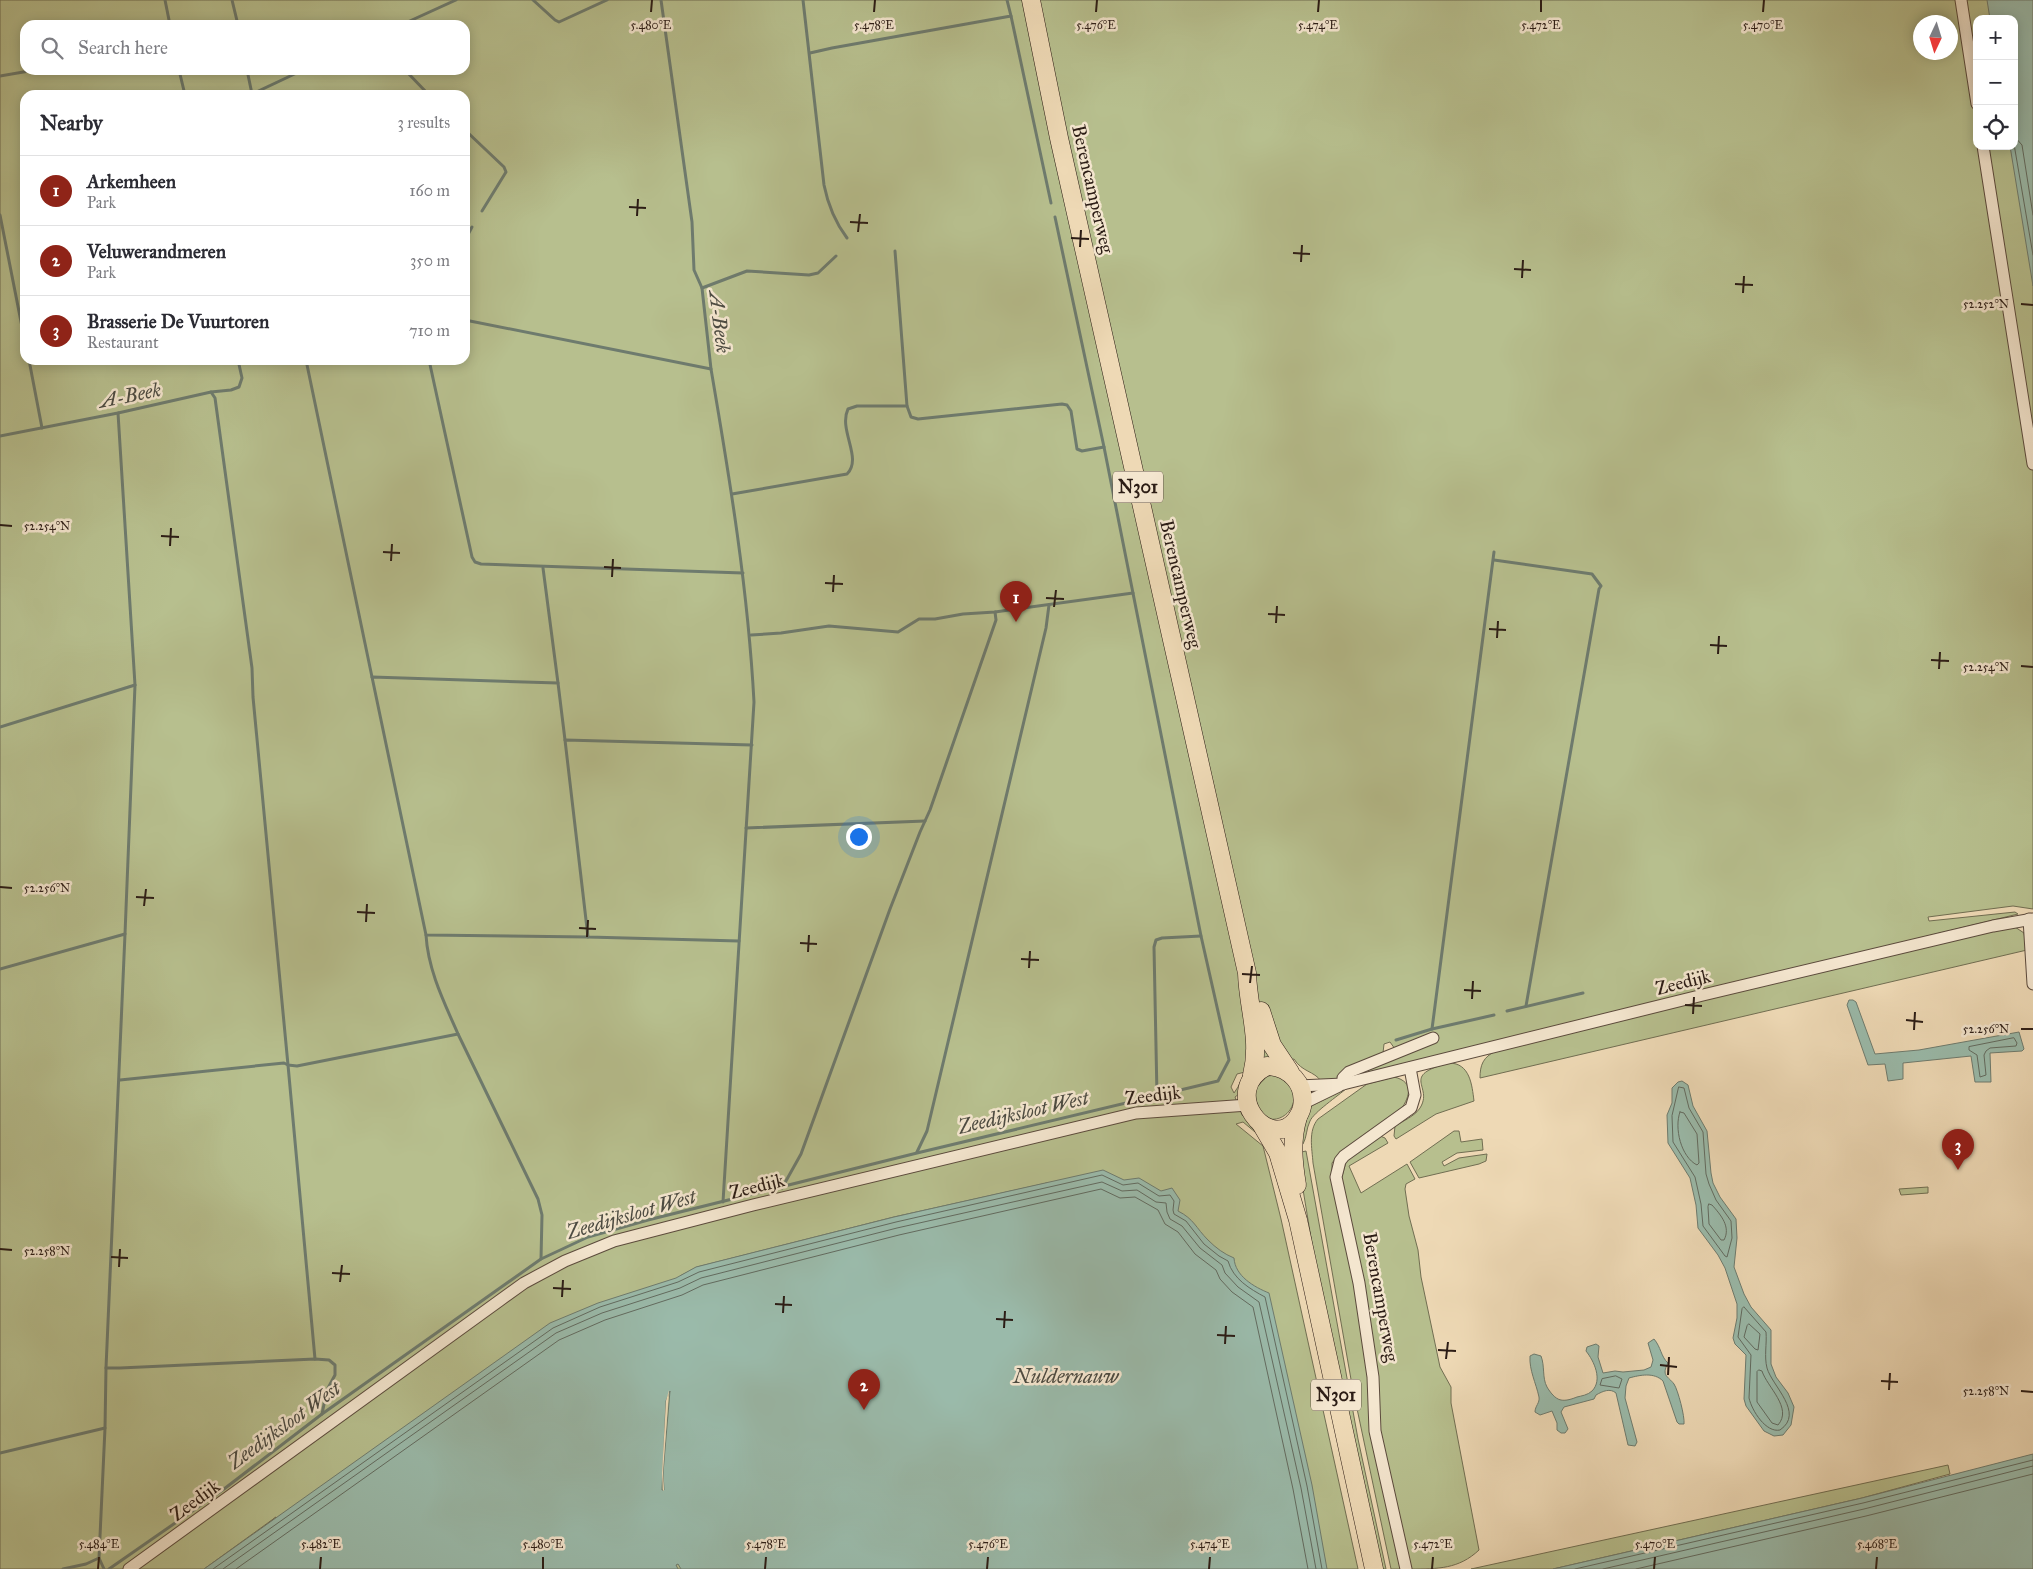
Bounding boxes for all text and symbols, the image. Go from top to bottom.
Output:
north arrow [1913,15,1958,60]
map controls [1973,15,2018,150]
button: + [1973,15,2018,60]
text: 5.480°E [631,18,672,32]
text: 5.478°E [854,18,894,32]
text: 5.476°E [1076,18,1116,32]
text: 5.474°E [1298,18,1338,32]
text: 5.472°E [1521,18,1561,32]
text: 5.470°E [1743,18,1784,32]
search box [20,20,470,75]
icon: search [38,34,66,62]
text: Search here [78,36,168,59]
button: − [1973,60,2018,105]
button: locate [1973,105,2018,150]
text: Nearby [40,110,103,136]
text: 3 results [397,113,450,132]
street label: Berencamperweg [1066,122,1119,256]
text: Arkemheen [87,170,176,193]
text: 1 [53,181,59,200]
text: 160 m [409,181,450,200]
text: Park [87,193,116,212]
text: Veluwerandmeren [87,240,226,263]
text: 2 [52,251,60,270]
text: 350 m [410,251,450,270]
text: Park [87,263,116,282]
water label: A-Beek [704,288,736,355]
text: 52.252°N [1963,297,2009,311]
text: Brasserie De Vuurtoren [87,310,269,333]
text: 3 [53,321,59,340]
text: 710 m [409,321,450,340]
text: Restaurant [87,333,159,352]
water label: A-Beek [95,377,163,413]
road number: N301 [1113,472,1163,502]
street label: Berencamperweg [1154,517,1207,651]
text: 52.254°N [24,519,70,533]
pin: 1 [1000,581,1032,622]
text: 52.254°N [1963,660,2009,674]
your location [846,824,872,850]
text: 52.256°N [24,881,70,895]
street label: Zeedijk [1653,964,1713,1000]
text: 52.256°N [1963,1022,2009,1036]
street label: Zeedijk [1124,1080,1182,1110]
water label: Zeedijksloot West [954,1085,1092,1139]
pin: 3 [1942,1129,1974,1170]
street label: Zeedijk [727,1168,787,1204]
water label: Zeedijksloot West [563,1184,700,1244]
street label: Berencamperweg [1357,1230,1404,1364]
text: 52.258°N [24,1244,70,1258]
water label: Nuldernauw [1012,1364,1120,1388]
pin: 2 [848,1369,880,1410]
water label: Zeedijksloot West [222,1375,346,1474]
road number: N301 [1311,1380,1361,1410]
text: 52.258°N [1963,1384,2009,1398]
street label: Zeedijk [166,1474,224,1526]
text: 5.484°E [79,1537,120,1551]
text: 5.482°E [301,1537,341,1551]
text: 5.480°E [523,1537,564,1551]
text: 5.478°E [746,1537,786,1551]
text: 5.476°E [968,1537,1008,1551]
text: 5.474°E [1190,1537,1230,1551]
text: 5.472°E [1413,1537,1453,1551]
text: 5.470°E [1635,1537,1676,1551]
text: 5.468°E [1857,1537,1897,1551]

